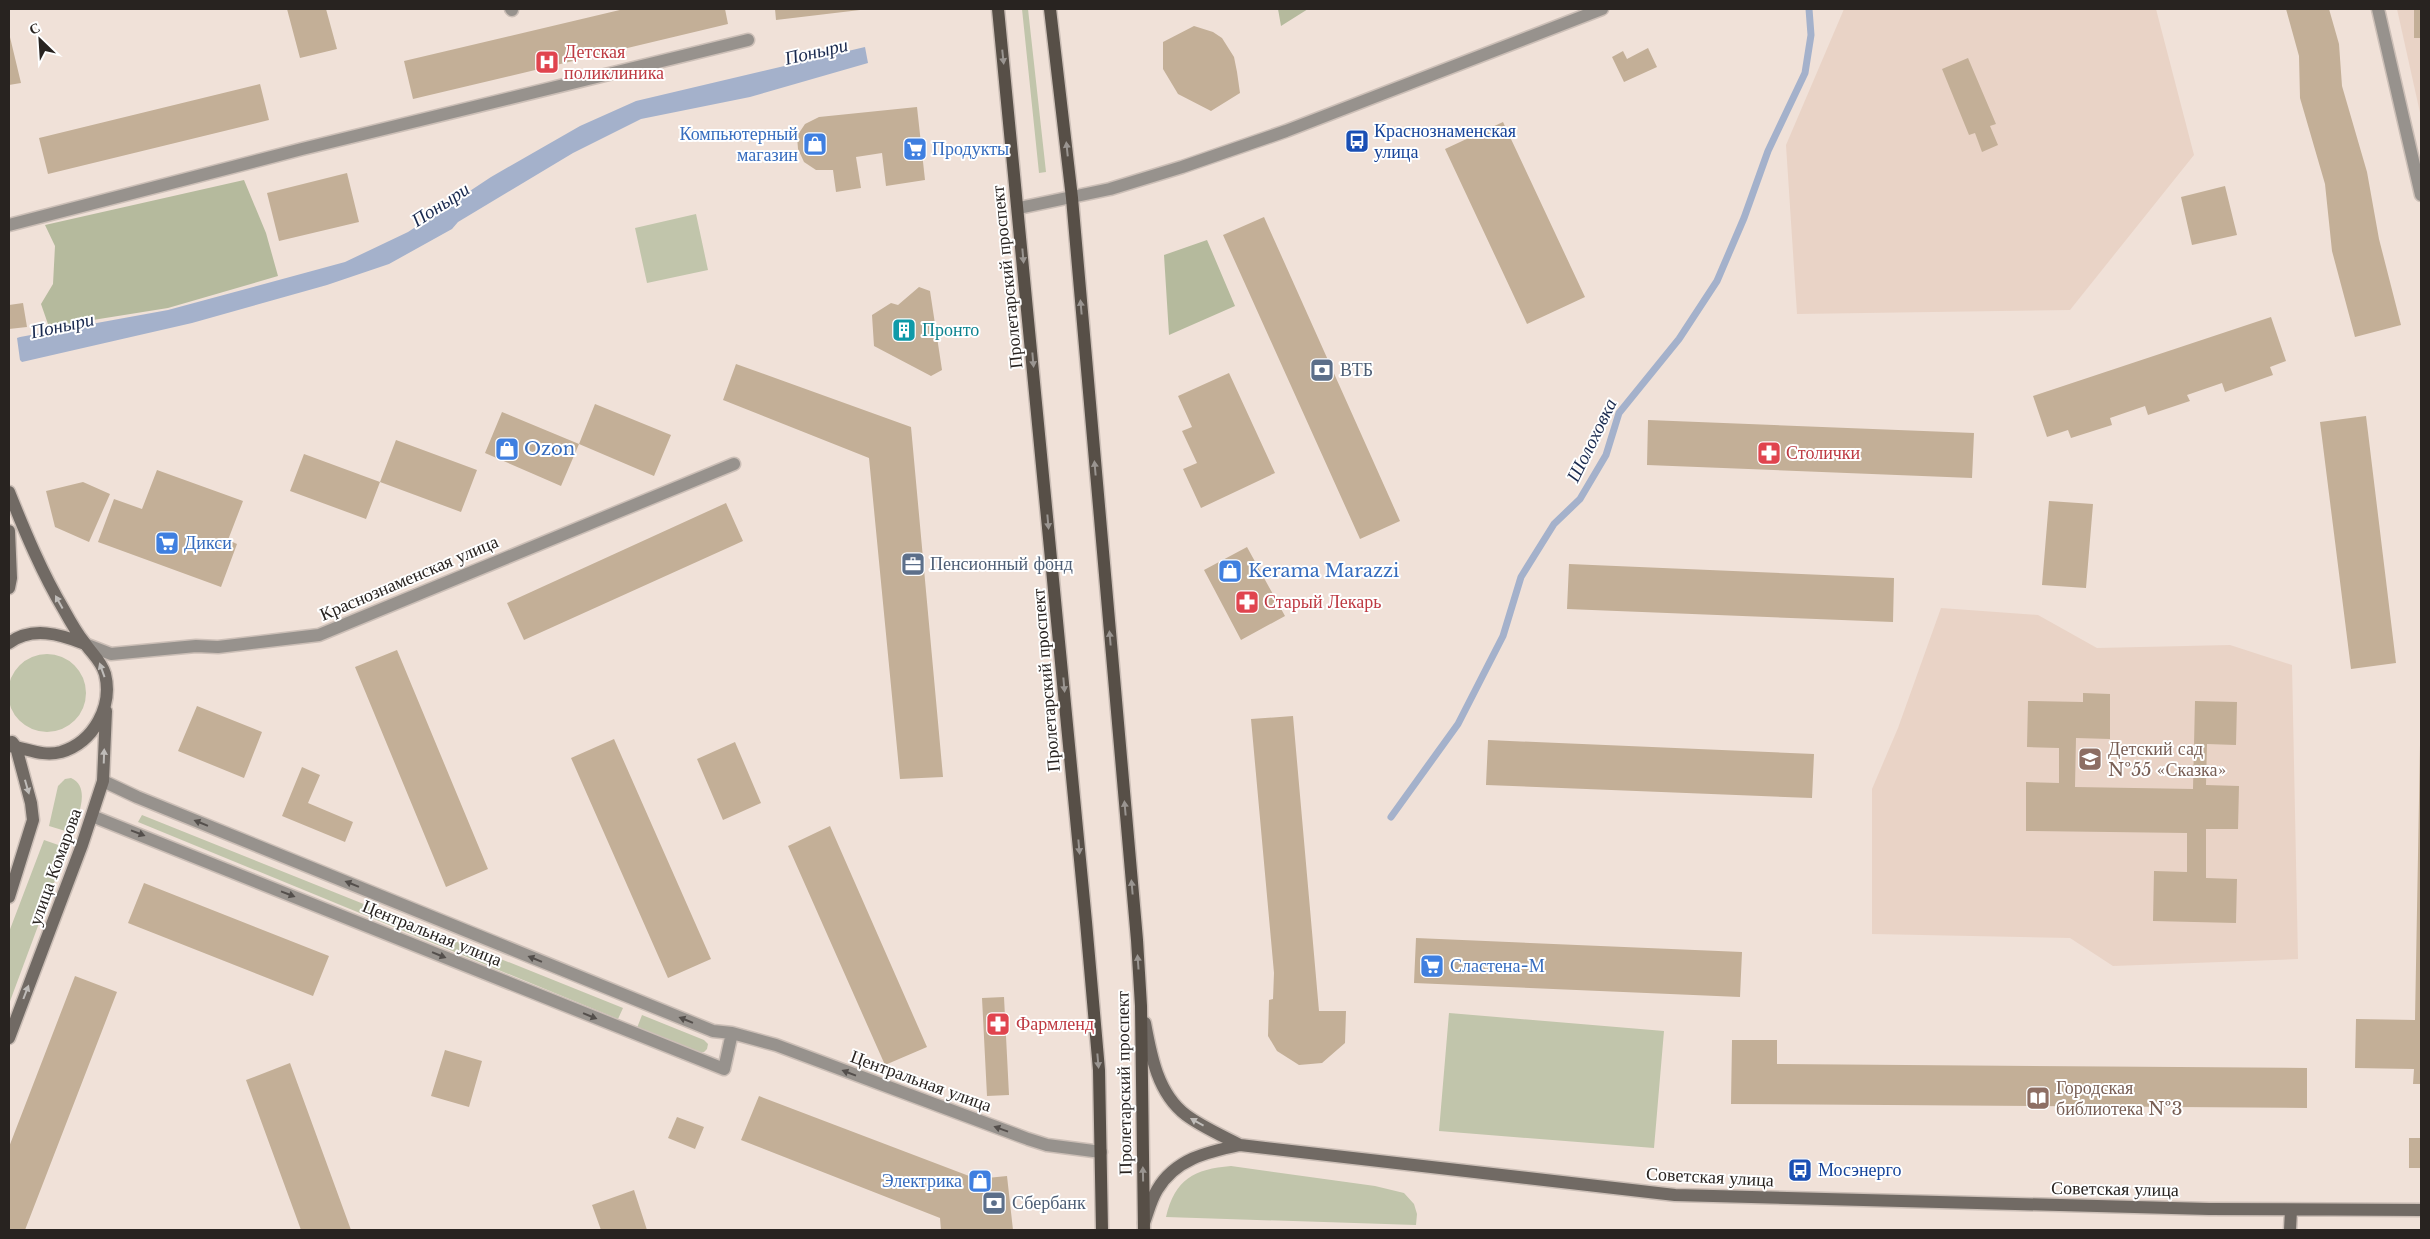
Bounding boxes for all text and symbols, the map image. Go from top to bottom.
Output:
north arrow [15,15,65,65]
text: С [26,18,43,39]
water label: Поныри [781,33,850,70]
place label: Детская поликлиника [564,41,664,84]
hospital icon: Детская поликлиника [534,49,560,75]
one-way arrow [999,50,1007,66]
place label: Краснознаменская улица [1374,120,1516,163]
place label: Компьютерный магазин [680,123,798,166]
bus stop icon: Краснознаменская улица [1344,128,1370,154]
shop icon: Компьютерный магазин [802,131,828,157]
supermarket icon: Продукты [902,136,928,162]
place label: Продукты [932,138,1009,160]
one-way arrow [1063,141,1071,157]
water label: Поныри [406,177,474,232]
street label: Пролетарский проспект [986,184,1028,370]
one-way arrow [1020,249,1028,265]
one-way arrow [1077,298,1085,314]
water label: Поныри [27,308,96,344]
building icon: Пронто [891,317,917,343]
place label: Пронто [922,319,979,341]
one-way arrow [1029,352,1037,368]
bank icon: ВТБ [1309,357,1335,383]
place label: ВТБ [1340,359,1373,381]
water label: Шолоховка [1561,395,1622,487]
shop icon: Ozon [494,436,520,462]
place label: Ozon [524,438,575,460]
pharmacy icon: Столички [1756,440,1782,466]
place label: Столички [1786,442,1861,464]
one-way arrow [1091,460,1099,476]
one-way arrow [1045,514,1053,530]
supermarket icon: Дикси [154,530,180,556]
street label: Краснознаменская улица [316,530,502,626]
place label: Дикси [184,532,232,554]
office icon: Пенсионный фонд [900,551,926,577]
place label: Пенсионный фонд [930,553,1073,575]
shop icon: Kerama Marazzi [1217,558,1243,584]
place label: Kerama Marazzi [1248,560,1399,582]
street label: Пролетарский проспект [1027,587,1065,773]
pharmacy icon: Старый Лекарь [1234,589,1260,615]
place label: Старый Лекарь [1264,591,1381,613]
one-way arrow [55,595,63,609]
one-way arrow [1106,630,1114,646]
one-way arrow [98,662,106,677]
one-way arrow [1060,678,1068,694]
place label: Детский сад №55 «Сказка» [2108,738,2226,781]
school or university icon: Детский сад №55 «Сказка» [2077,746,2103,772]
one-way arrow [101,748,109,764]
one-way arrow [23,780,31,795]
one-way arrow [1121,799,1129,815]
street label: улица Комарова [24,805,86,929]
one-way arrow [194,819,209,827]
one-way arrow [131,829,146,837]
one-way arrow [1075,839,1083,855]
one-way arrow [1128,878,1136,894]
one-way arrow [345,880,359,888]
one-way arrow [281,891,296,898]
street label: Центральная улица [359,895,505,971]
one-way arrow [432,951,447,959]
one-way arrow [1134,953,1142,969]
supermarket icon: Сластена-М [1419,953,1445,979]
one-way arrow [528,954,542,962]
place label: Сластена-М [1450,955,1545,977]
one-way arrow [23,985,30,1000]
street label: Пролетарский проспект [1111,991,1137,1175]
pharmacy icon: Фармленд [985,1011,1011,1037]
one-way arrow [582,1013,597,1021]
place label: Фармленд [1016,1013,1094,1035]
one-way arrow [678,1016,693,1023]
street label: Центральная улица [847,1045,995,1117]
one-way arrow [1094,1053,1102,1069]
one-way arrow [841,1069,856,1077]
place label: Городская библиотека №3 [2056,1077,2183,1120]
library icon: Городская библиотека №3 [2025,1085,2051,1111]
one-way arrow [1191,1117,1204,1126]
one-way arrow [994,1125,1008,1133]
bus stop icon: Мосэнерго [1787,1157,1813,1183]
place label: Мосэнерго [1818,1159,1902,1181]
street label: Советская улица [1646,1163,1774,1191]
one-way arrow [1139,1166,1147,1182]
shop icon: Электрика [967,1168,993,1194]
place label: Электрика [882,1170,962,1192]
street label: Советская улица [2051,1177,2179,1201]
bank icon: Сбербанк [981,1190,1007,1216]
place label: Сбербанк [1012,1192,1086,1214]

